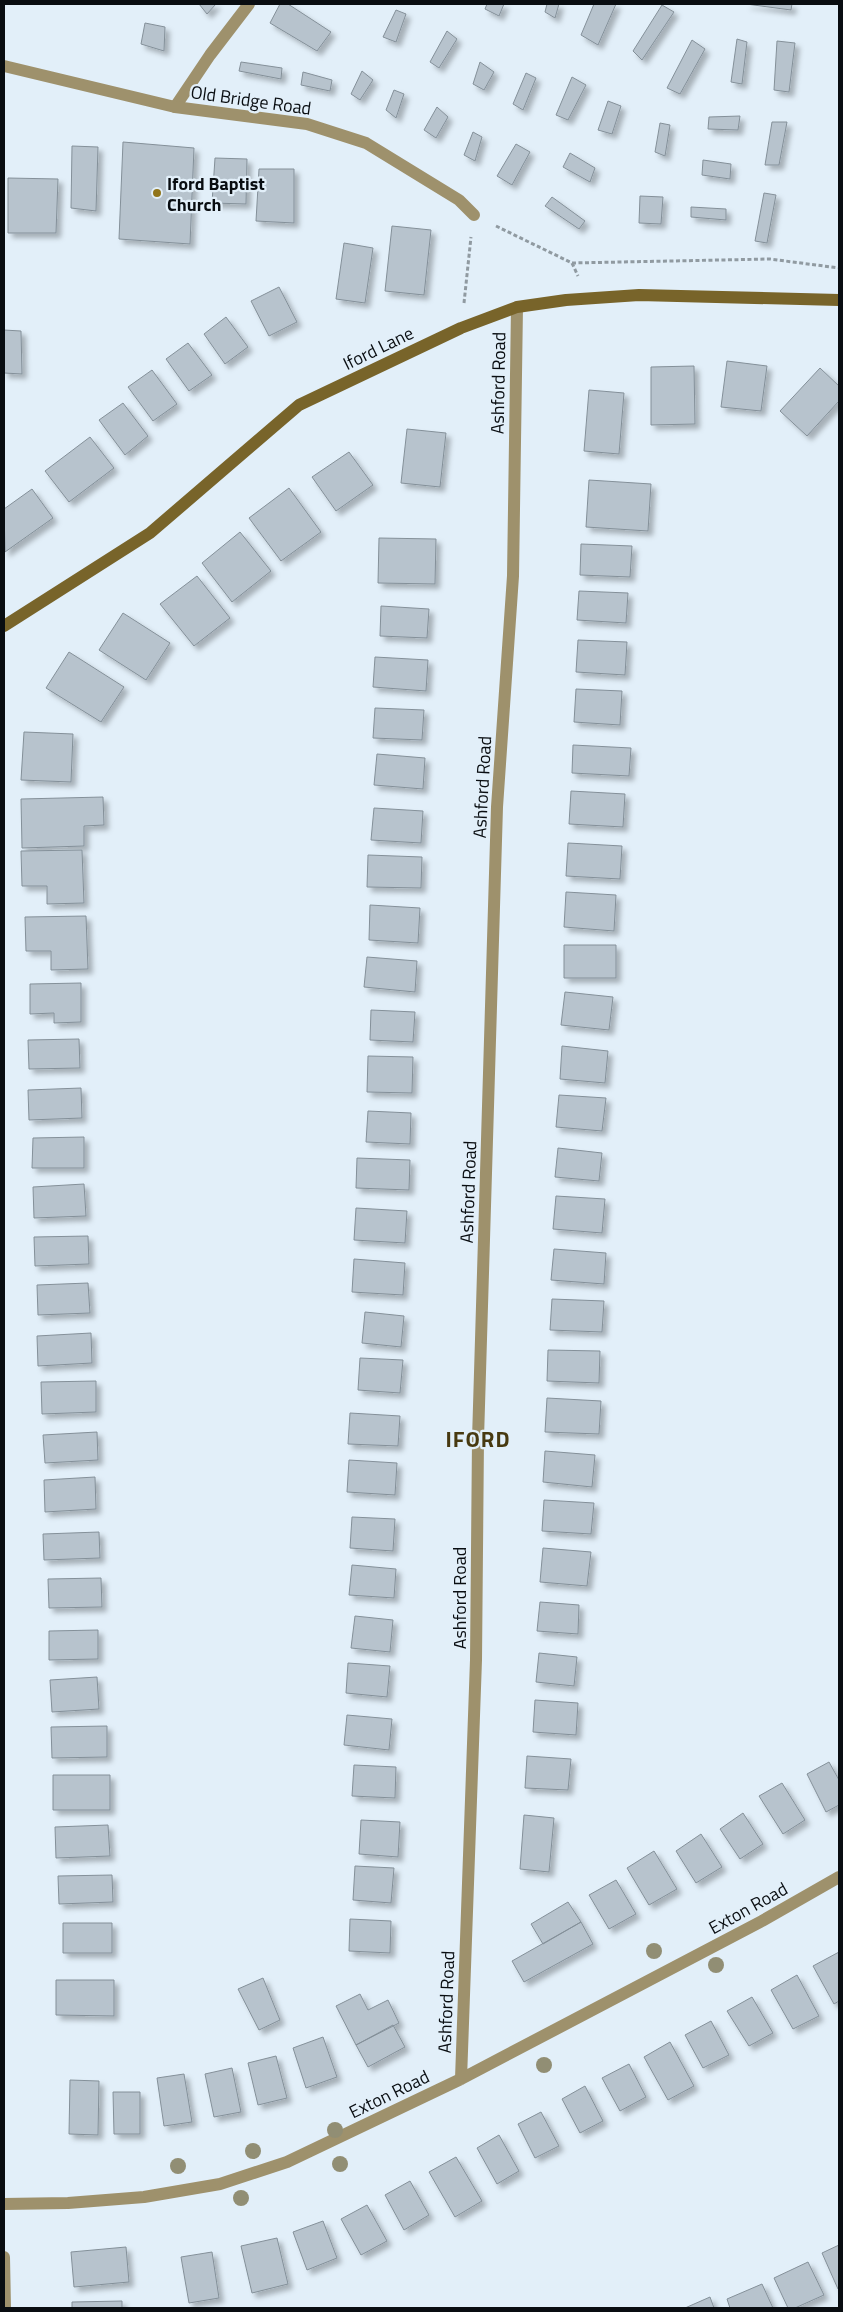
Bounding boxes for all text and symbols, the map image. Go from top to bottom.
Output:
street label: Old Bridge Road [189,78,313,122]
place label: Iford Baptist Church [167,170,265,218]
marker: Iford Baptist Church [151,187,163,199]
street label: Iford Lane [338,319,418,377]
street label: Ashford Road [484,332,512,434]
street label: Ashford Road [466,735,498,839]
street label: Ashford Road [453,1140,483,1244]
district label: IFORD [446,1422,511,1456]
street label: Ashford Road [446,1547,473,1649]
street label: Exton Road [704,1875,792,1941]
street label: Ashford Road [431,1950,461,2054]
street label: Exton Road [344,2063,434,2125]

